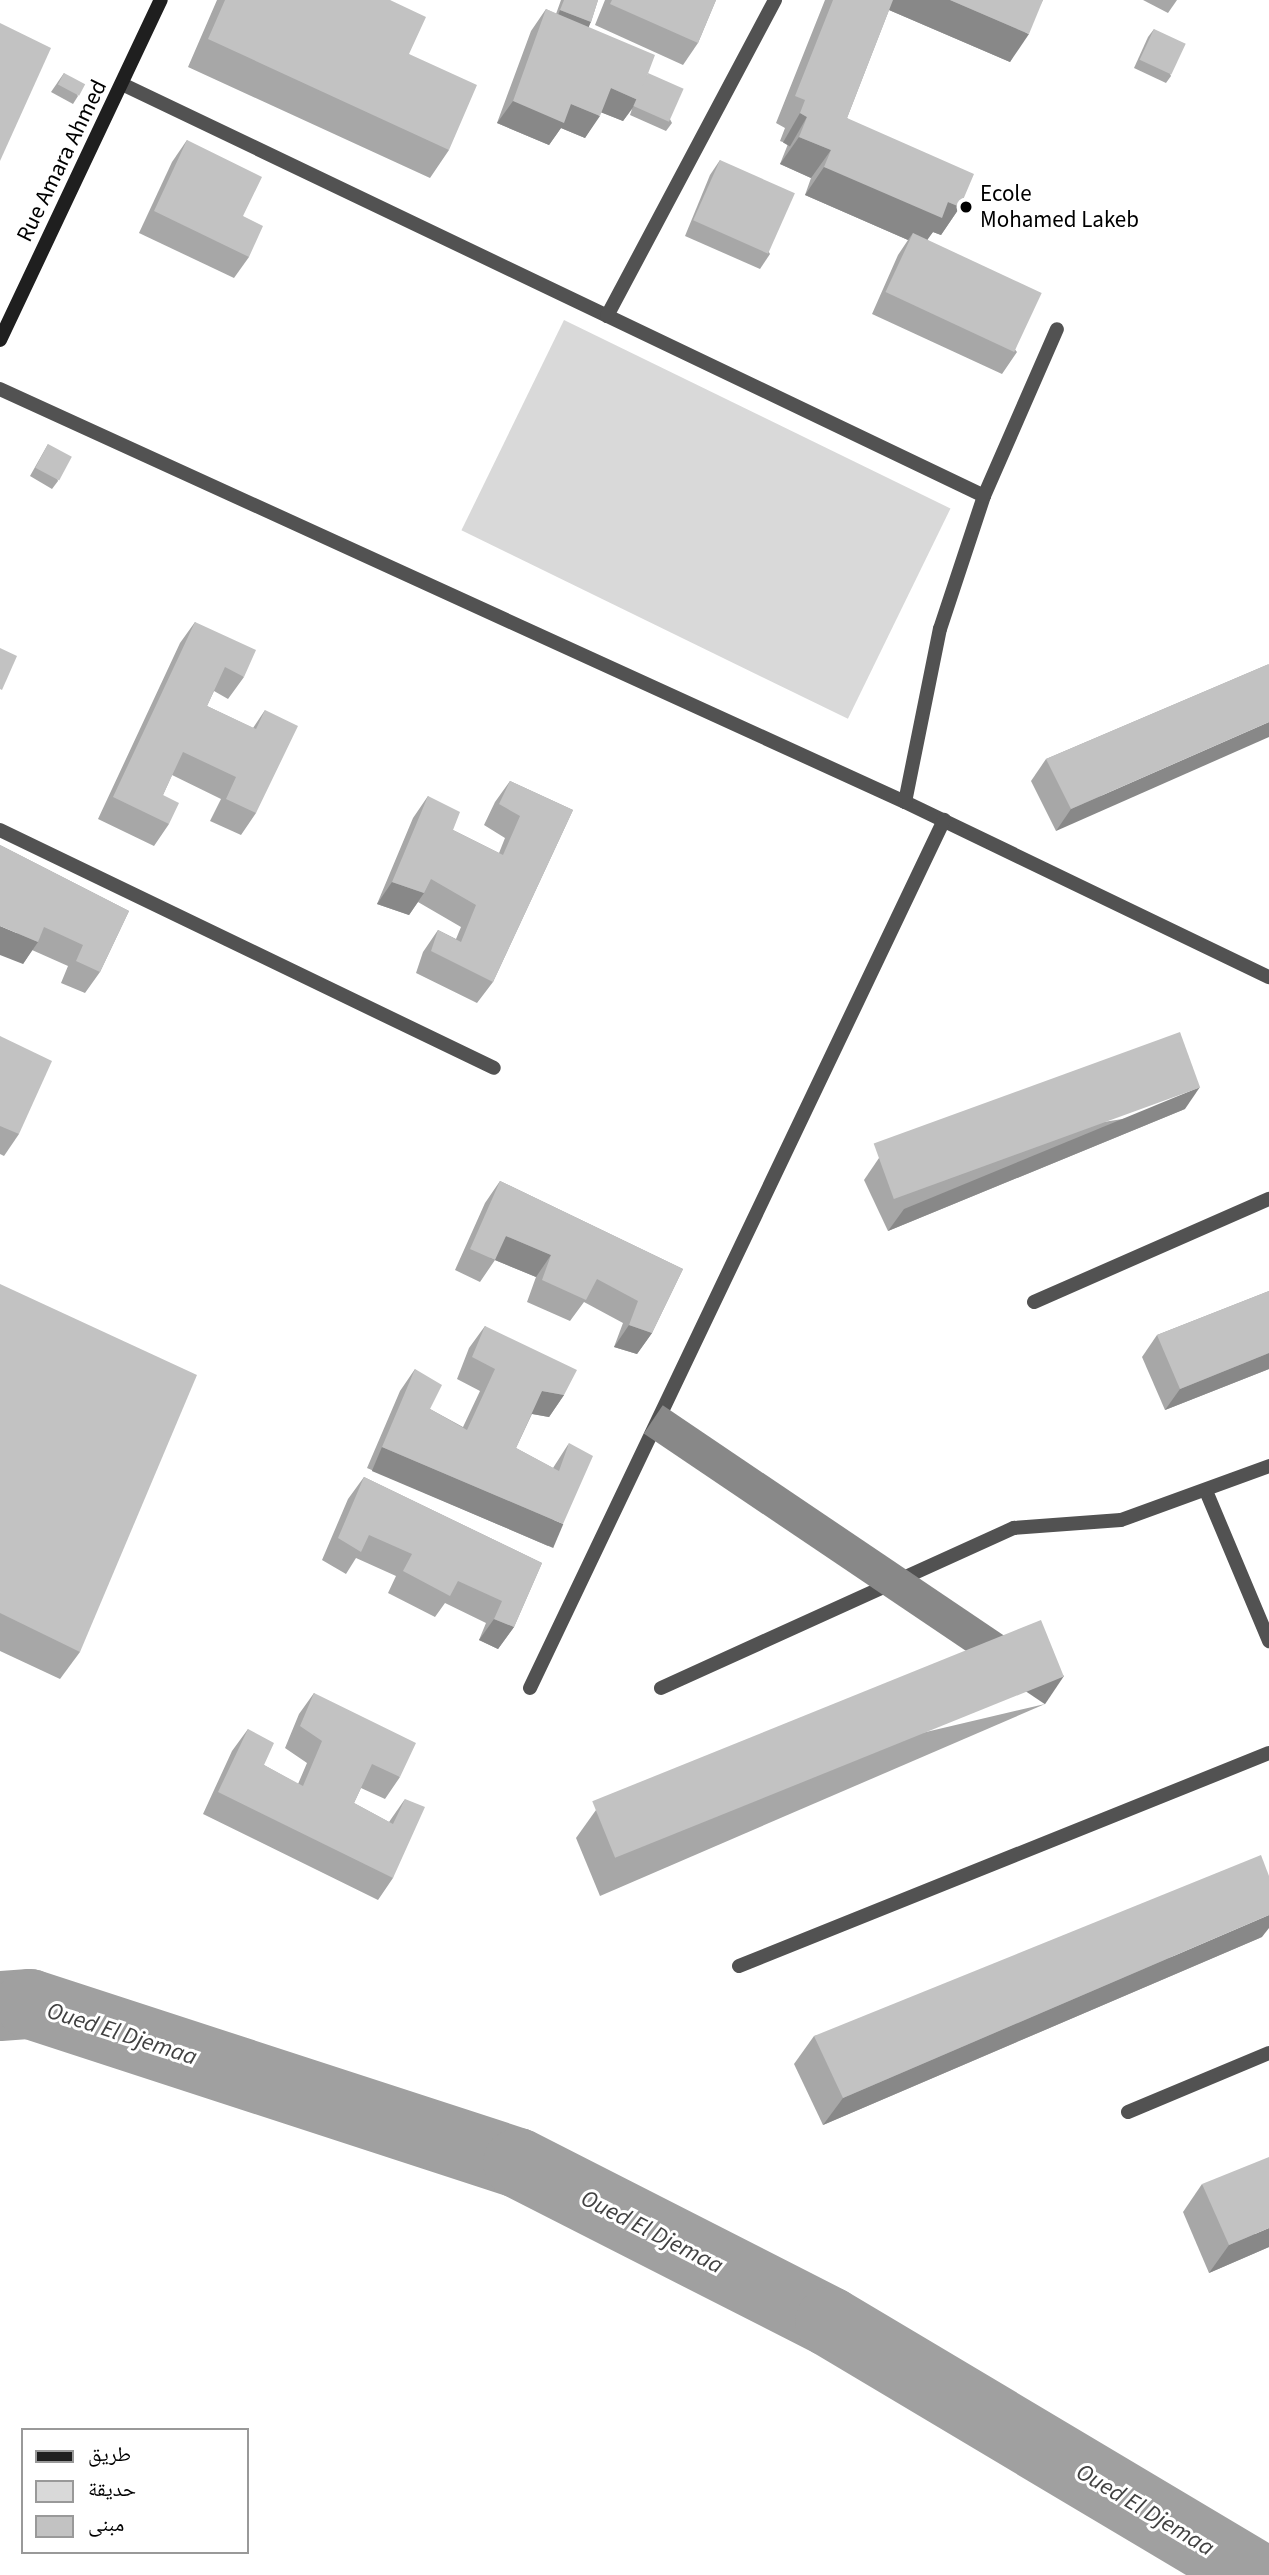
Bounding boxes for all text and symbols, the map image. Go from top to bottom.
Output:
street label: Rue Amara Ahmed [11,76,113,246]
place label: Ecole Mohamed Lakeb [980,180,1139,234]
marker: Ecole Mohamed Lakeb [958,199,974,215]
water label: Oued El Djemaa [43,1996,201,2072]
water label: Oued El Djemaa [576,2184,728,2280]
legend [21,2428,248,2554]
text: طريق [88,2439,131,2469]
water label: Oued El Djemaa [1071,2457,1219,2563]
text: حديقة [88,2474,136,2504]
text: مبنى [88,2509,124,2539]

